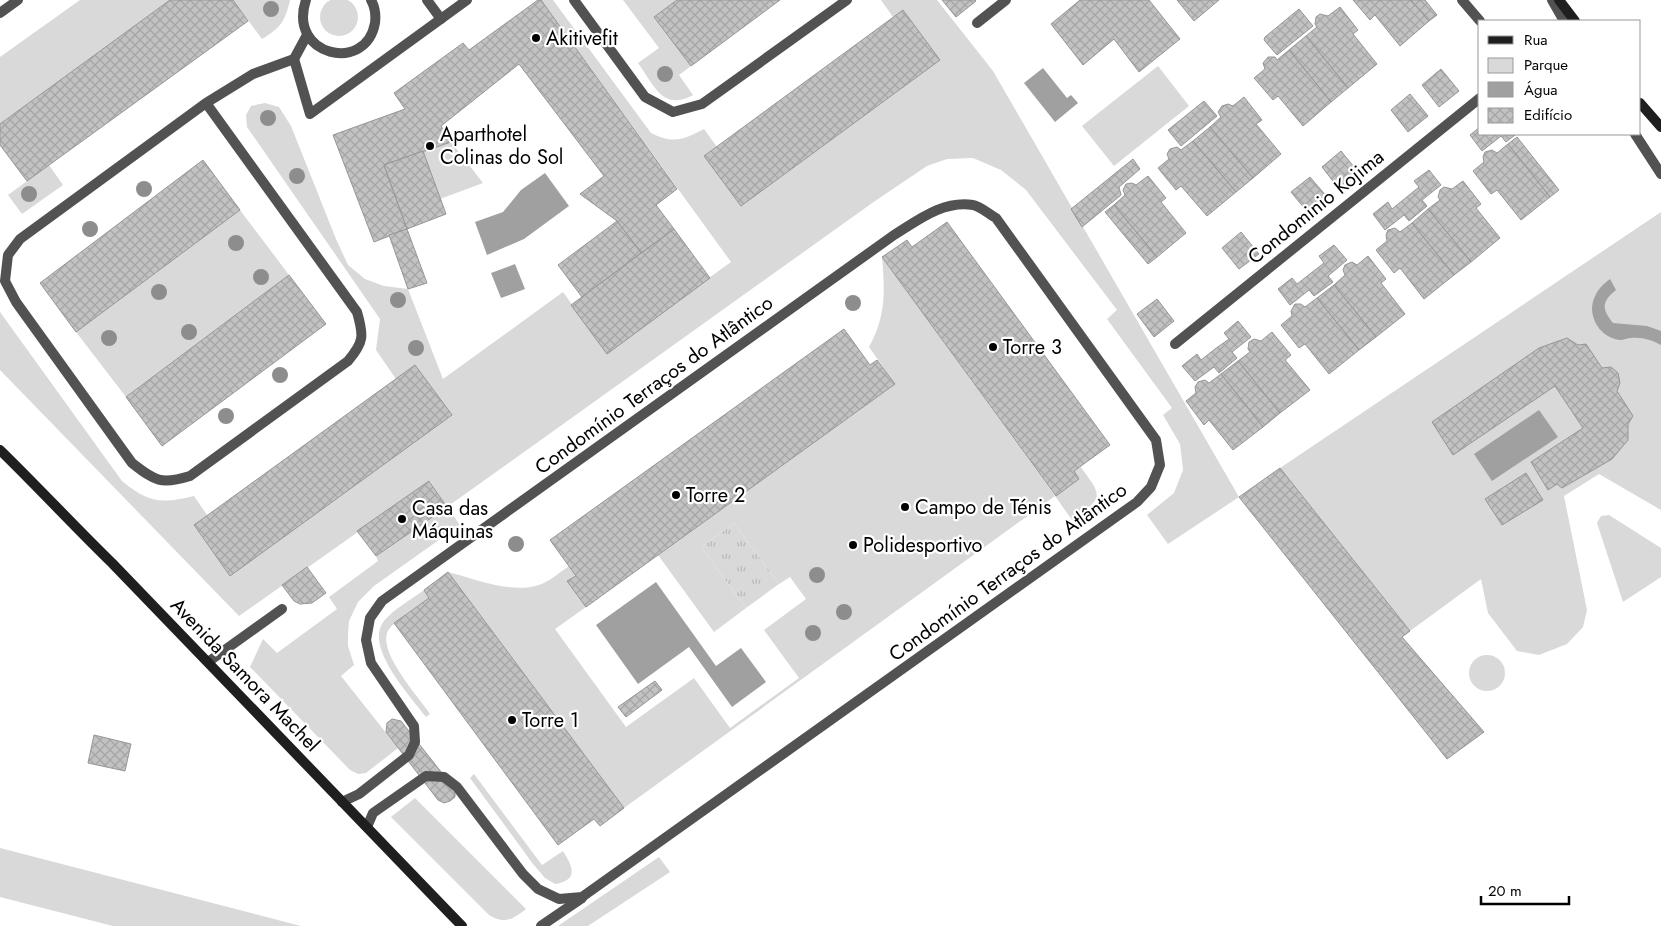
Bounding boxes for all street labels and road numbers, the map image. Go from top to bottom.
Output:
street label: Condominio Kojima [1242,143,1390,271]
street label: Condomínio Terraços do Atlântico [529,289,779,481]
street label: Condomínio Terraços do Atlântico [883,476,1133,668]
street label: Avenida Samora Machel [164,592,326,758]

